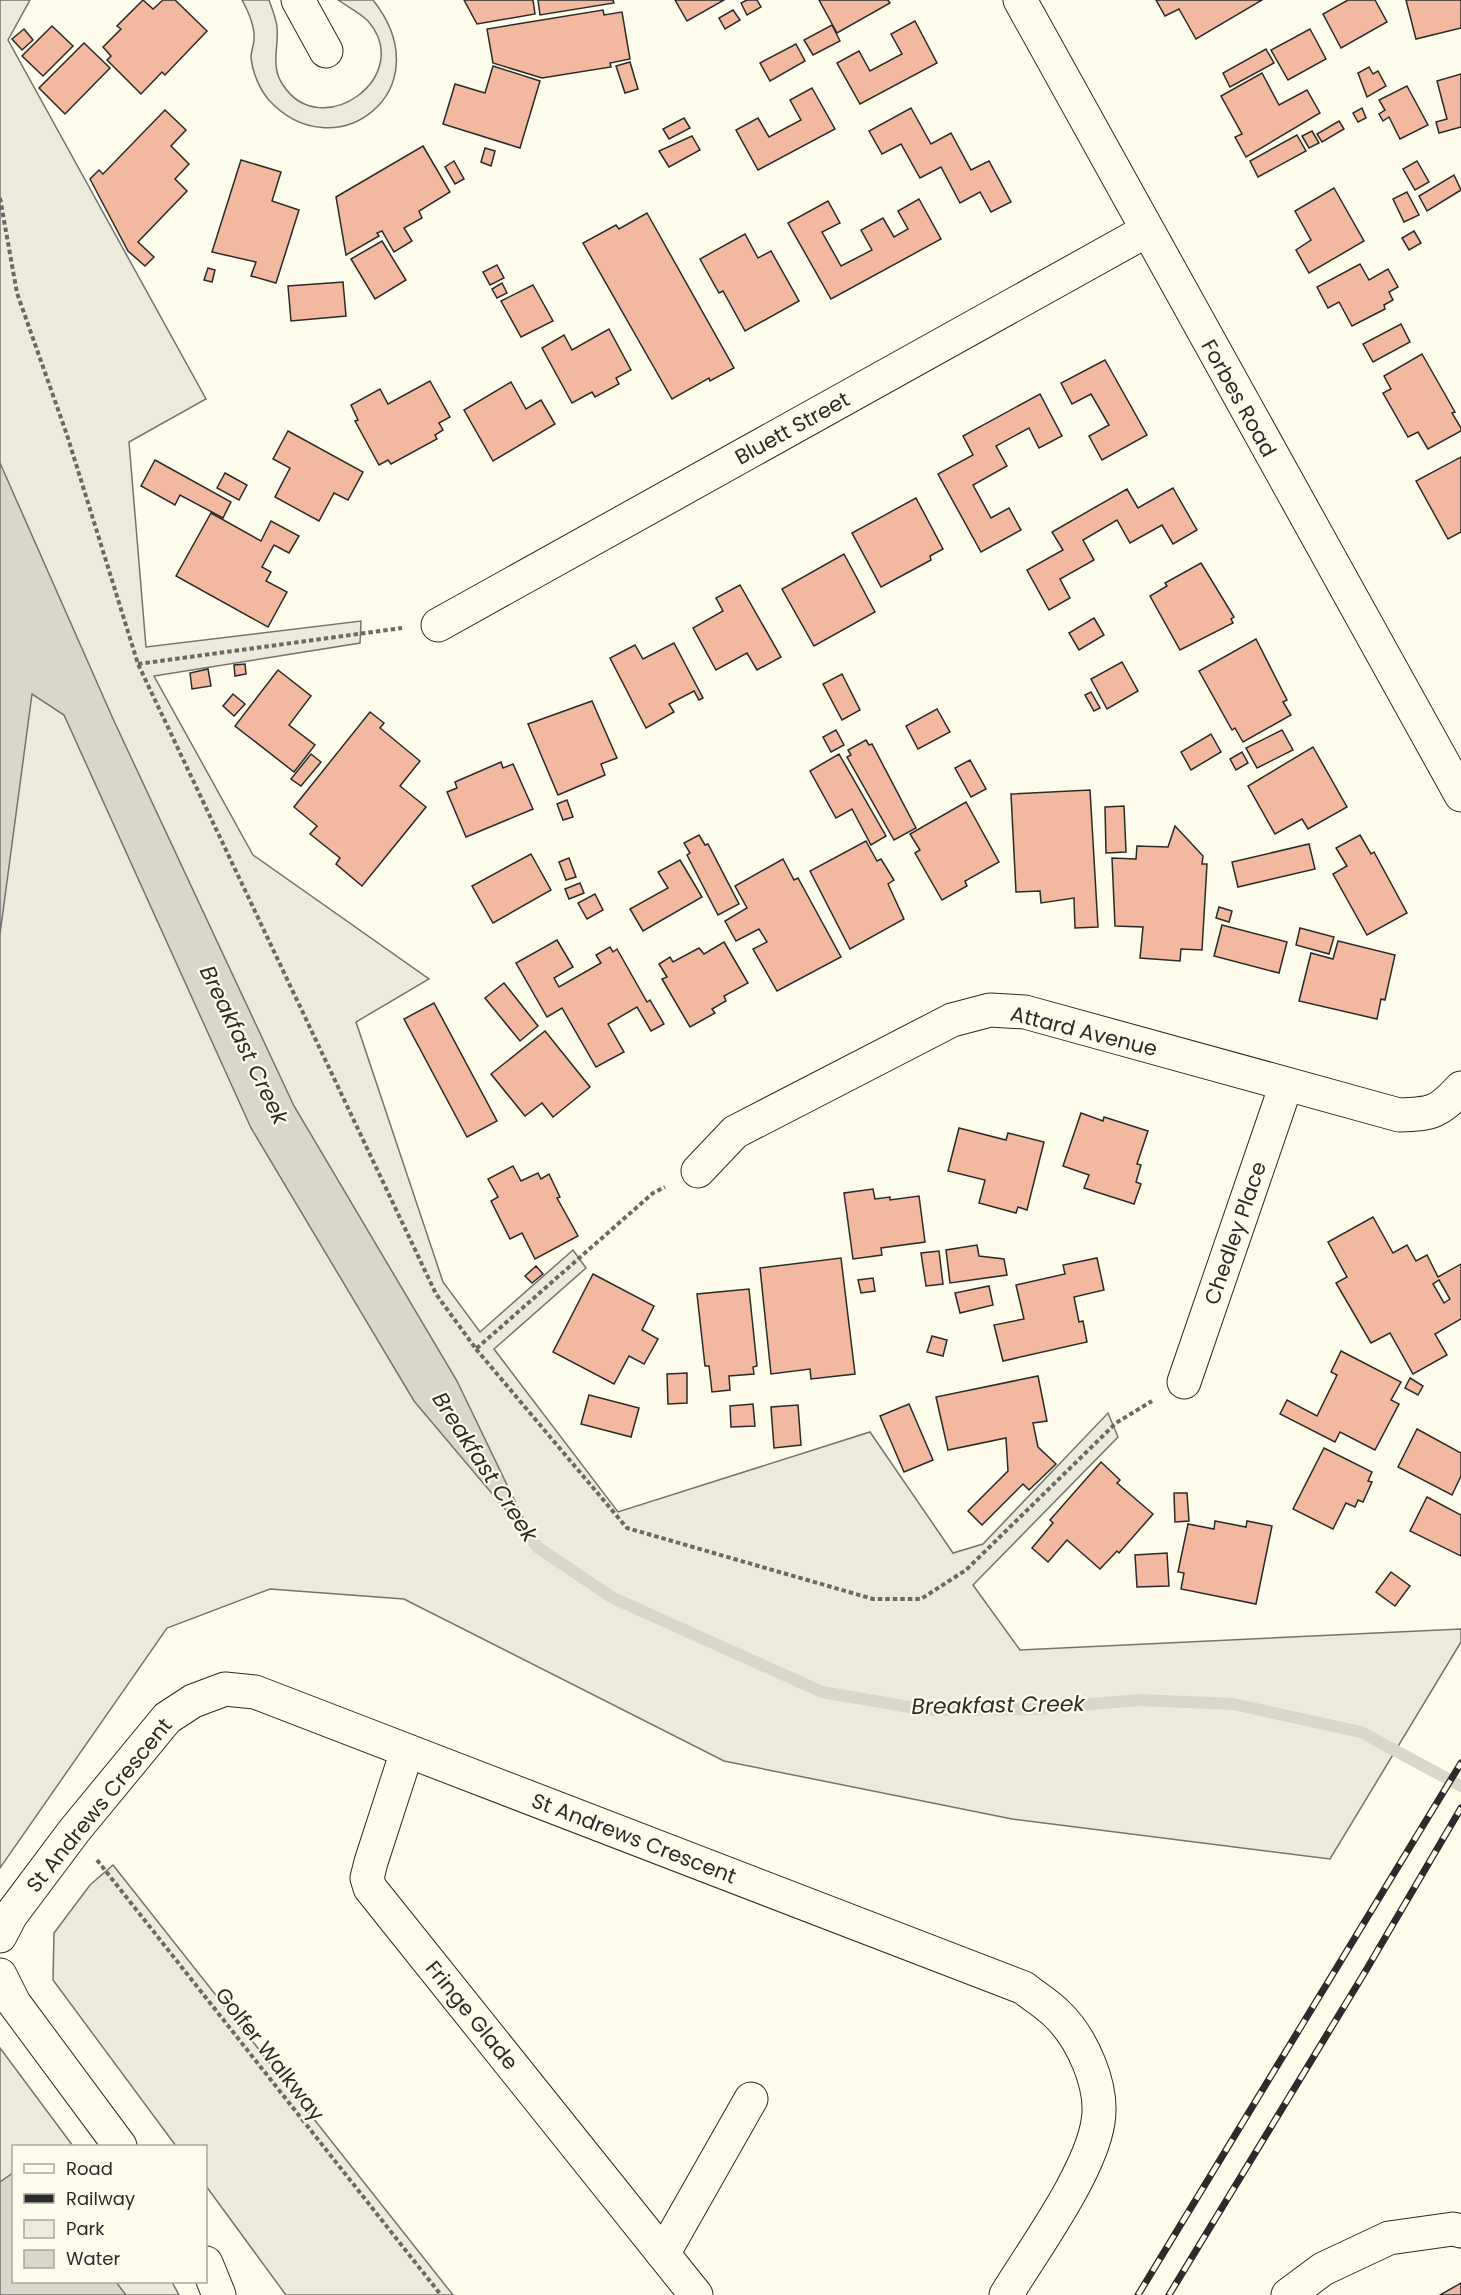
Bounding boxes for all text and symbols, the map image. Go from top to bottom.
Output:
street label: Forbes Road [1195,334,1283,462]
street label: Bluett Street [729,385,855,471]
water label: Breakfast Creek [192,960,297,1131]
street label: Attard Avenue [1008,999,1160,1063]
street label: Chedley Place [1197,1157,1273,1309]
water label: Breakfast Creek [425,1386,546,1550]
water label: Breakfast Creek [911,1688,1087,1722]
street label: St Andrews Crescent [19,1712,179,1898]
street label: St Andrews Crescent [528,1786,740,1890]
street label: Fringe Glade [419,1954,525,2076]
street label: Golfer Walkway [209,1981,331,2127]
legend [12,2145,207,2283]
text: Road [66,2156,113,2181]
text: Railway [66,2186,135,2211]
text: Park [66,2216,105,2241]
text: Water [66,2246,120,2271]

